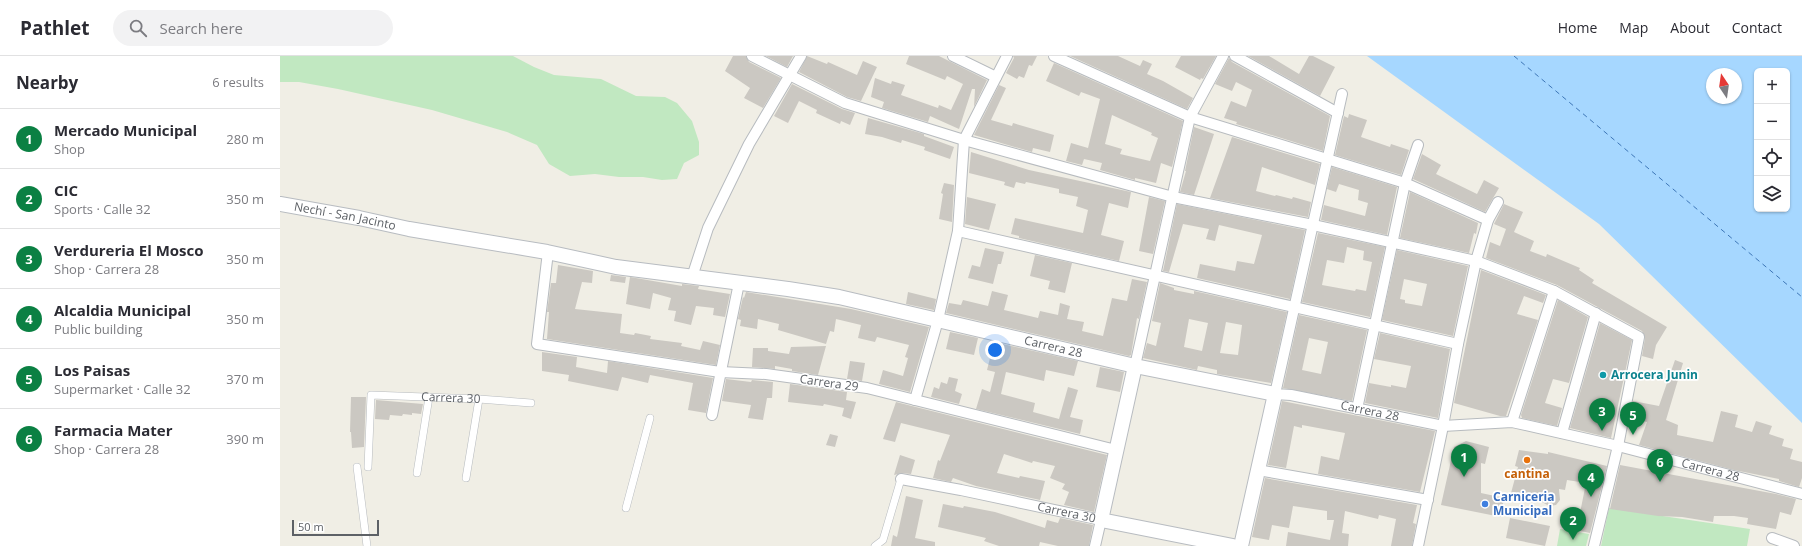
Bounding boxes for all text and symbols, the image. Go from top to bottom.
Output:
search box [113,10,393,46]
text: Pathlet [20,15,89,41]
icon: search [127,17,149,39]
text: Search here [159,18,243,38]
text: Home [1558,18,1597,37]
text: Map [1619,18,1648,37]
text: About [1670,18,1710,37]
text: Contact [1732,18,1782,37]
north arrow [1706,68,1742,104]
map controls [1754,68,1790,212]
button: + [1754,68,1790,104]
text: Nearby [16,71,78,94]
text: 6 results [212,73,264,91]
button: − [1754,104,1790,140]
text: Mercado Municipal [54,120,197,140]
text: 1 [25,130,33,148]
text: 280 m [226,130,264,148]
text: Shop [54,140,85,158]
button: locate [1754,140,1790,176]
button: layers [1754,176,1790,212]
text: CIC [54,180,78,200]
text: 2 [25,190,33,208]
text: 350 m [226,190,264,208]
street label: Nechí - San Jacinto [293,198,398,234]
text: Sports · Calle 32 [54,200,151,218]
text: Verdureria El Mosco [54,240,204,260]
text: 3 [25,250,33,268]
text: 350 m [226,250,264,268]
text: Shop · Carrera 28 [54,260,159,278]
text: Alcaldia Municipal [54,300,191,320]
text: 4 [25,310,33,328]
text: 350 m [226,310,264,328]
text: Public building [54,320,143,338]
street label: Carrera 28 [1023,331,1084,361]
your location [985,340,1005,360]
text: Los Paisas [54,360,130,380]
place label: Arrocera Junin [1611,366,1698,383]
text: 5 [25,370,33,388]
text: 370 m [226,370,264,388]
street label: Carrera 29 [799,370,860,395]
marker: Arrocera Junin [1598,370,1608,380]
text: Supermarket · Calle 32 [54,380,191,398]
street label: Carrera 30 [421,388,481,407]
street label: Carrera 28 [1339,396,1401,425]
pin: 3 [1589,398,1615,431]
pin: 5 [1620,402,1646,435]
text: Farmacia Mater [54,420,173,440]
text: 6 [25,430,33,448]
text: 390 m [226,430,264,448]
text: Shop · Carrera 28 [54,440,159,458]
pin: 1 [1451,444,1477,477]
pin: 6 [1647,449,1673,482]
street label: Carrera 28 [1680,454,1742,485]
marker: cantina [1522,455,1532,465]
pin: 4 [1578,464,1604,497]
place label: cantina [1504,465,1550,482]
place label: Carniceria Municipal [1493,488,1555,519]
street label: Carrera 30 [1036,498,1098,527]
marker: Carniceria Municipal [1480,499,1490,509]
pin: 2 [1560,507,1586,540]
scale bar [292,518,379,537]
text: 50 m [298,519,324,534]

